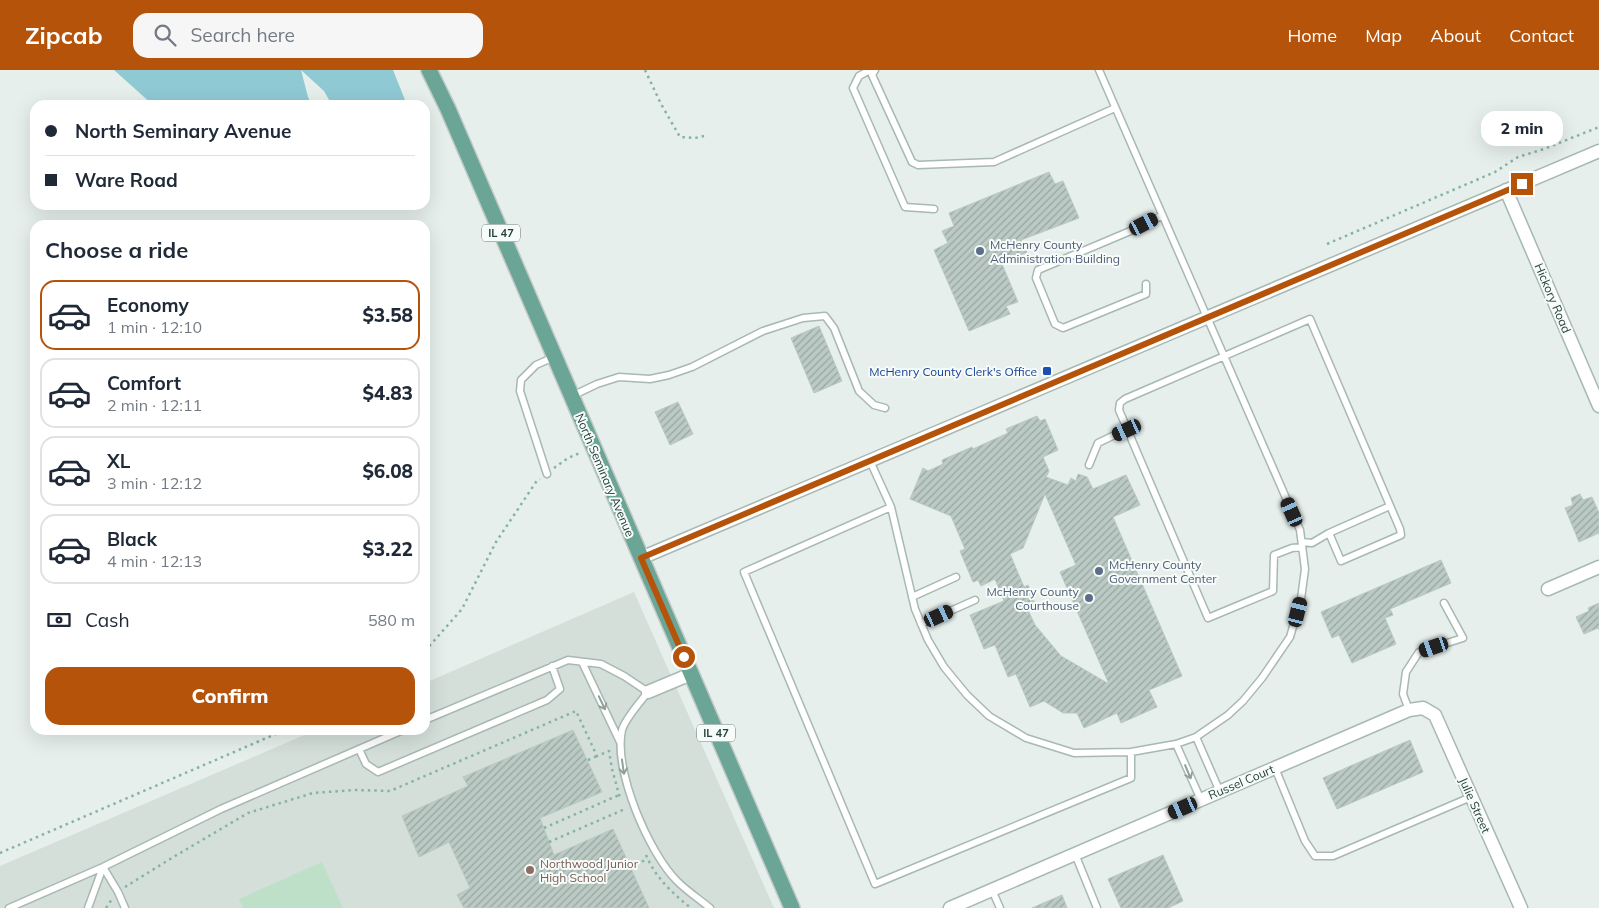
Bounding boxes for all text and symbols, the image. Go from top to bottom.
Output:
search box [133,13,483,58]
text: Zipcab [25,20,103,50]
icon: search [151,21,179,49]
text: Search here [191,23,295,47]
text: Home [1287,24,1337,47]
text: Map [1365,24,1402,47]
text: About [1430,24,1481,47]
text: Contact [1509,24,1574,47]
callout: 2 min [1481,112,1563,146]
text: 2 min [1501,118,1543,138]
text: North Seminary Avenue [75,119,291,143]
text: Ware Road [75,168,178,192]
route end [1511,173,1533,195]
car [1127,211,1160,237]
road number: IL 47 [482,224,520,242]
text: Choose a ride [45,236,188,264]
place label: McHenry County Administration Building [990,237,1120,266]
marker: McHenry County Administration Building [974,245,986,257]
street label: Hickory Road [1532,261,1574,335]
icon: car [47,293,92,338]
text: Economy [107,293,189,317]
text: $3.58 [362,303,413,327]
text: 1 min · 12:10 [107,317,202,337]
place label: McHenry County Clerk's Office [869,364,1037,379]
marker: McHenry County Clerk's Office [1041,365,1053,377]
icon: car [47,371,92,416]
text: Comfort [107,371,181,395]
text: $4.83 [362,381,413,405]
text: 2 min · 12:11 [107,395,202,415]
street label: North Seminary Avenue [572,411,638,539]
car [1110,417,1143,443]
icon: car [47,449,92,494]
text: XL [107,449,130,473]
text: $6.08 [362,459,413,483]
text: 3 min · 12:12 [107,473,202,493]
car [1279,495,1304,529]
icon: car [47,527,92,572]
text: Black [107,527,157,551]
text: $3.22 [362,537,413,561]
text: 4 min · 12:13 [107,551,202,571]
place label: McHenry County Government Center [1109,557,1217,586]
marker: McHenry County Government Center [1093,565,1105,577]
place label: McHenry County Courthouse [987,584,1080,613]
marker: McHenry County Courthouse [1083,592,1095,604]
car [1287,596,1308,628]
car [922,603,955,629]
icon: cash [45,606,73,634]
text: Cash [85,608,130,632]
text: 580 m [368,610,415,630]
car [1417,635,1450,659]
route start [673,646,695,668]
button: Confirm [45,667,415,725]
one-way arrow [598,695,607,710]
road number: IL 47 [697,724,735,741]
one-way arrow [619,759,629,775]
street label: Russel Court [1206,761,1276,803]
one-way arrow [1184,764,1194,779]
street label: Julie Street [1456,775,1494,835]
car [1166,795,1199,821]
place label: Northwood Junior High School [540,856,639,885]
marker: Northwood Junior High School [524,864,536,876]

